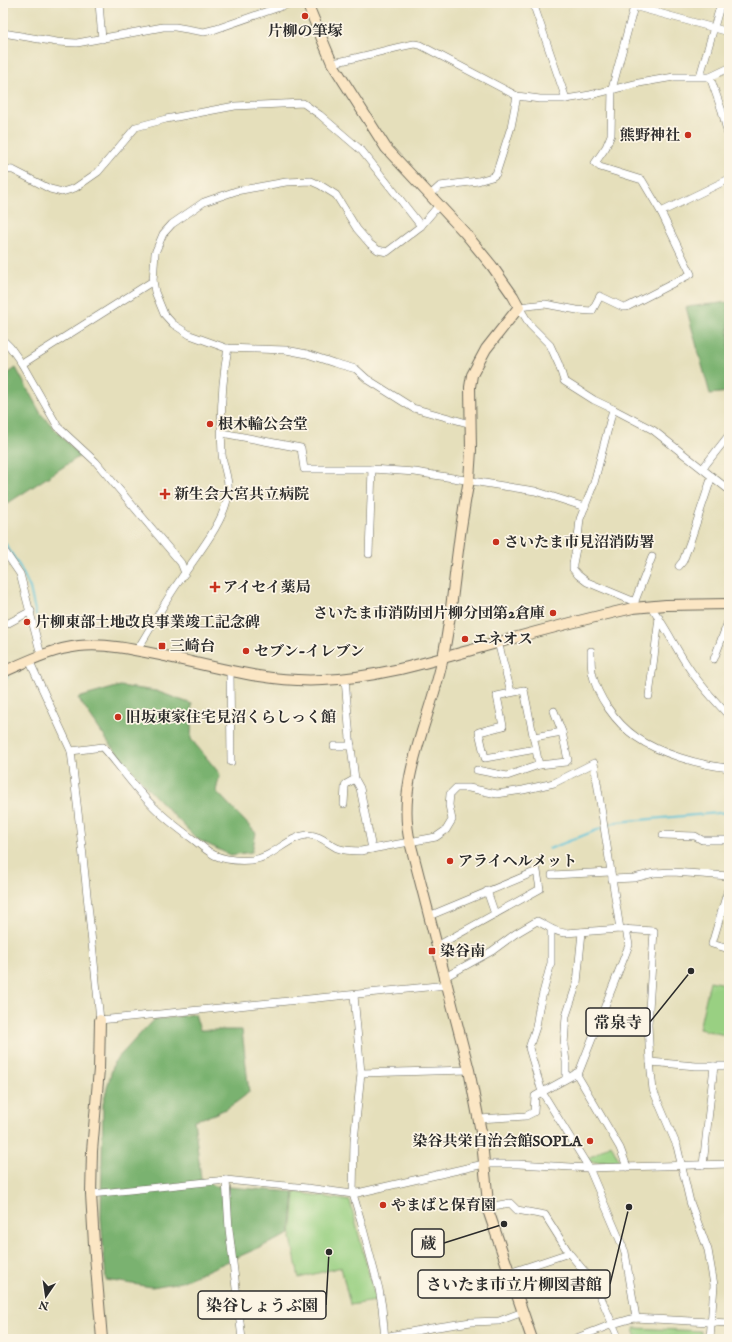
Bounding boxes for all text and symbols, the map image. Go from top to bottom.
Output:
marker: 片柳の筆塚 [300,11,310,21]
place label: 片柳の筆塚 [267,22,343,41]
place label: 熊野神社 [620,126,680,145]
marker: 熊野神社 [683,130,693,140]
place label: 根木輪公会堂 [218,415,308,434]
marker: 根木輪公会堂 [205,419,215,429]
place label: 新生会大宮共立病院 [174,485,309,504]
marker: 新生会大宮共立病院 [159,488,171,500]
place label: さいたま市見沼消防署 [504,533,654,552]
marker: さいたま市見沼消防署 [491,537,501,547]
place label: アイセイ薬局 [223,578,311,597]
marker: アイセイ薬局 [210,582,220,592]
place label: さいたま市消防団片柳分団第2倉庫 [313,604,545,623]
marker: さいたま市消防団片柳分団第2倉庫 [548,608,558,618]
place label: 片柳東部土地改良事業竣工記念碑 [35,613,260,632]
marker: 片柳東部土地改良事業竣工記念碑 [22,617,32,627]
place label: エネオス [473,630,533,649]
marker: エネオス [460,634,470,644]
place label: 三崎台 [170,637,215,656]
marker: 三崎台 [157,641,167,651]
place label: セブン-イレブン [254,642,365,661]
marker: セブン-イレブン [241,646,251,656]
place label: 旧坂東家住宅見沼くらしっく館 [126,708,336,727]
marker: 旧坂東家住宅見沼くらしっく館 [113,712,123,722]
place label: アライヘルメット [458,852,577,871]
marker: アライヘルメット [445,856,455,866]
place label: 染谷南 [440,942,485,961]
marker: 染谷南 [427,946,437,956]
callout: 常泉寺 [586,1008,650,1036]
text: 常泉寺 [594,1014,642,1034]
place label: 染谷共栄自治会館SOPLA [413,1132,583,1151]
marker: 染谷共栄自治会館SOPLA [585,1136,595,1146]
place label: やまばと保育園 [391,1196,496,1215]
marker: やまばと保育園 [378,1200,388,1210]
callout: 蔵 [412,1229,444,1257]
text: 蔵 [420,1235,436,1255]
callout: さいたま市立片柳図書館 [418,1270,610,1298]
north arrow [26,1276,66,1316]
text: さいたま市立片柳図書館 [426,1276,602,1296]
callout: 染谷しょうぶ園 [198,1291,326,1319]
text: N [37,1297,51,1313]
text: 染谷しょうぶ園 [206,1297,318,1317]

